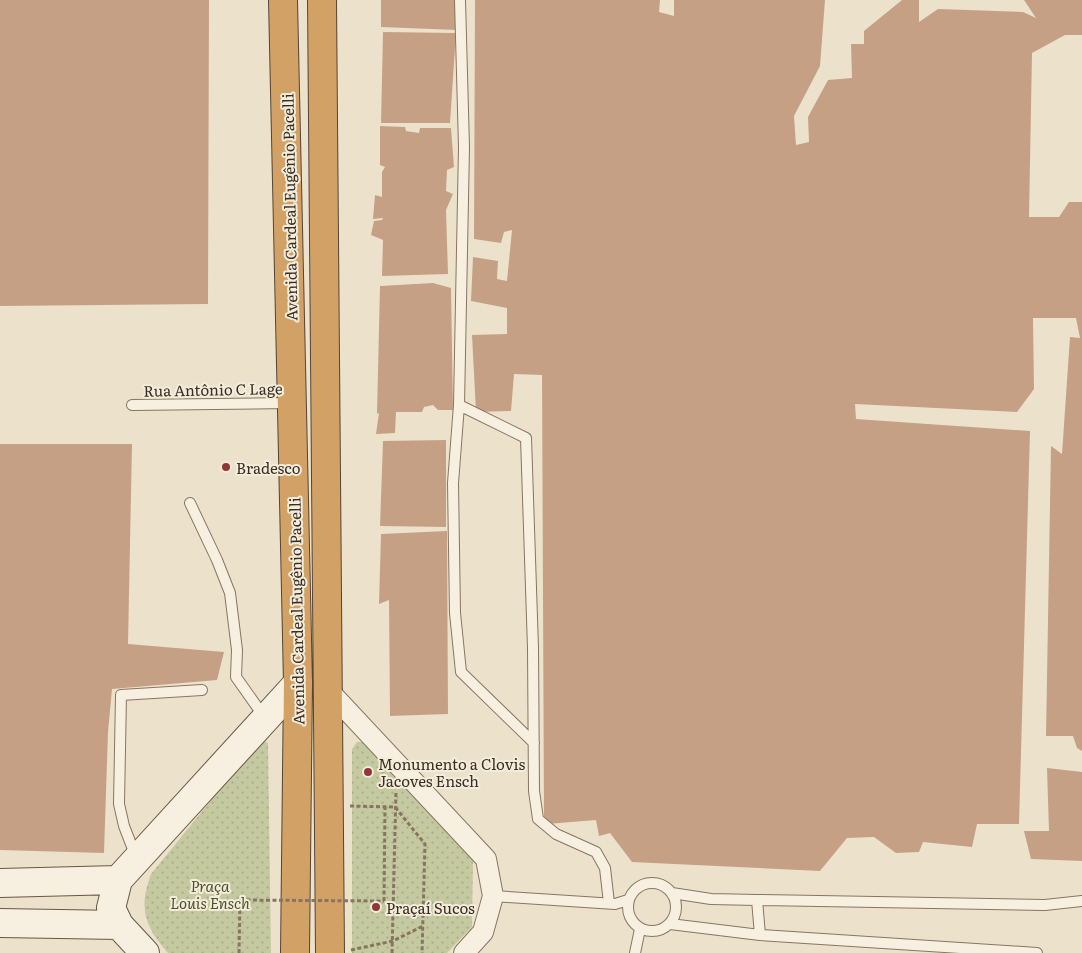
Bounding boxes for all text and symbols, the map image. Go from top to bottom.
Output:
street label: Avenida Cardeal Eugênio Pacelli [276,93,302,321]
street label: Rua Antônio C Lage [143,376,283,402]
place label: Bradesco [236,456,301,479]
marker: Bradesco [220,461,232,473]
street label: Avenida Cardeal Eugênio Pacelli [283,497,309,725]
place label: Monumento a Clovis Jacoves Ensch [378,752,526,792]
marker: Monumento a Clovis Jacoves Ensch [362,766,374,778]
park label: Praça Louis Ensch [170,874,250,914]
place label: Praçaí Sucos [386,896,475,919]
marker: Praçaí Sucos [370,901,382,913]

